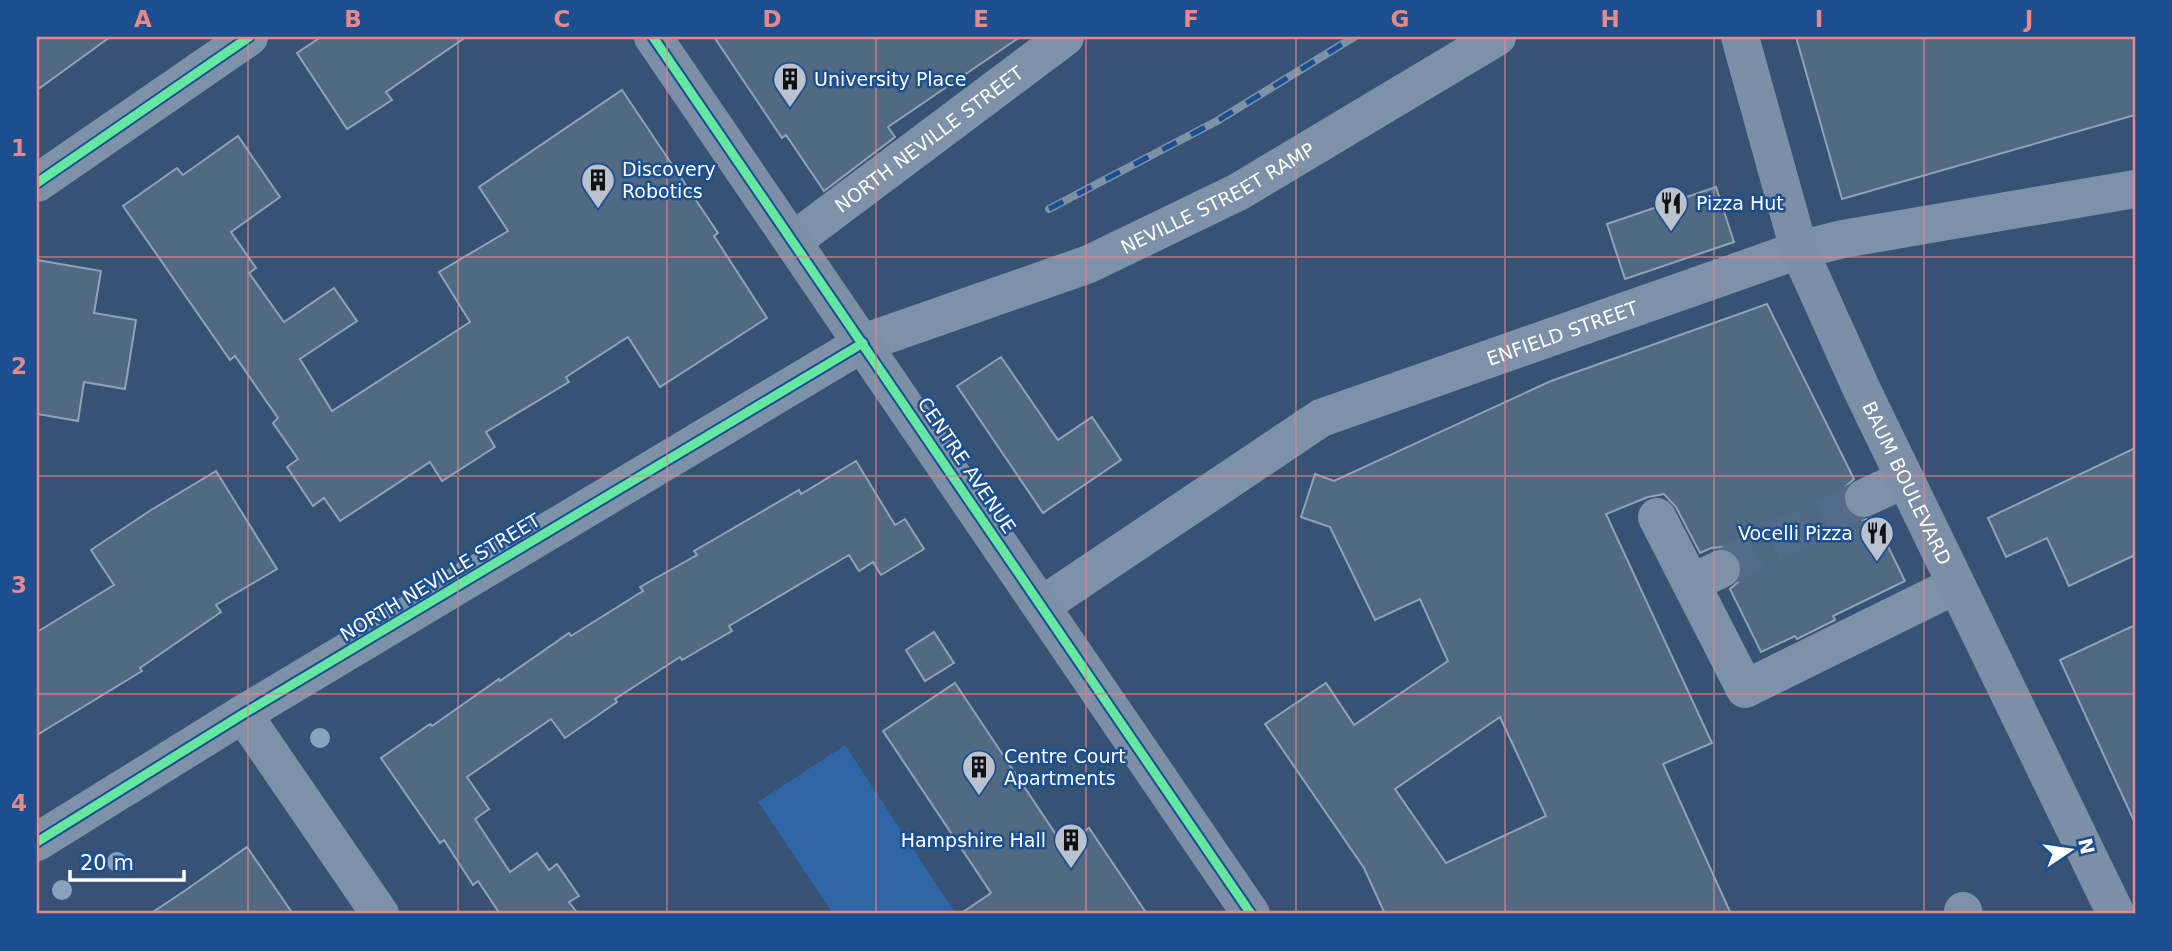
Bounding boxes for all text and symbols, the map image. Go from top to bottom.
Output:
text: A [134,6,152,32]
text: B [344,6,362,32]
text: C [554,6,570,32]
text: D [762,6,782,32]
text: E [973,6,989,32]
text: F [1183,6,1199,32]
text: G [1391,6,1409,32]
text: H [1600,6,1620,32]
text: I [1815,6,1823,32]
text: J [2023,6,2033,32]
building icon: University Place [771,60,809,109]
street label: NORTH NEVILLE STREET [831,61,1028,217]
place label: University Place [814,68,966,90]
text: 1 [11,135,27,161]
street label: NEVILLE STREET RAMP [1117,138,1318,258]
place label: Discovery Robotics [622,158,716,202]
building icon: Discovery Robotics [579,161,617,210]
restaurant icon: Pizza Hut [1652,184,1690,233]
place label: Pizza Hut [1696,192,1784,214]
street label: ENFIELD STREET [1484,296,1641,370]
text: 2 [11,353,27,379]
street label: CENTRE AVENUE [913,393,1021,537]
street label: BAUM BOULEVARD [1858,398,1956,569]
street label: NORTH NEVILLE STREET [336,508,544,646]
restaurant icon: Vocelli Pizza [1858,514,1896,563]
place label: Vocelli Pizza [1738,522,1853,544]
text: 3 [11,572,27,598]
place label: Centre Court Apartments [1004,745,1126,789]
building icon: Centre Court Apartments [960,748,998,797]
text: 4 [11,790,27,816]
north arrow [2036,814,2106,884]
building icon: Hampshire Hall [1052,821,1090,870]
place label: Hampshire Hall [901,829,1046,851]
text: N [2074,836,2099,856]
scale bar [70,839,184,883]
text: 20 m [80,851,134,875]

